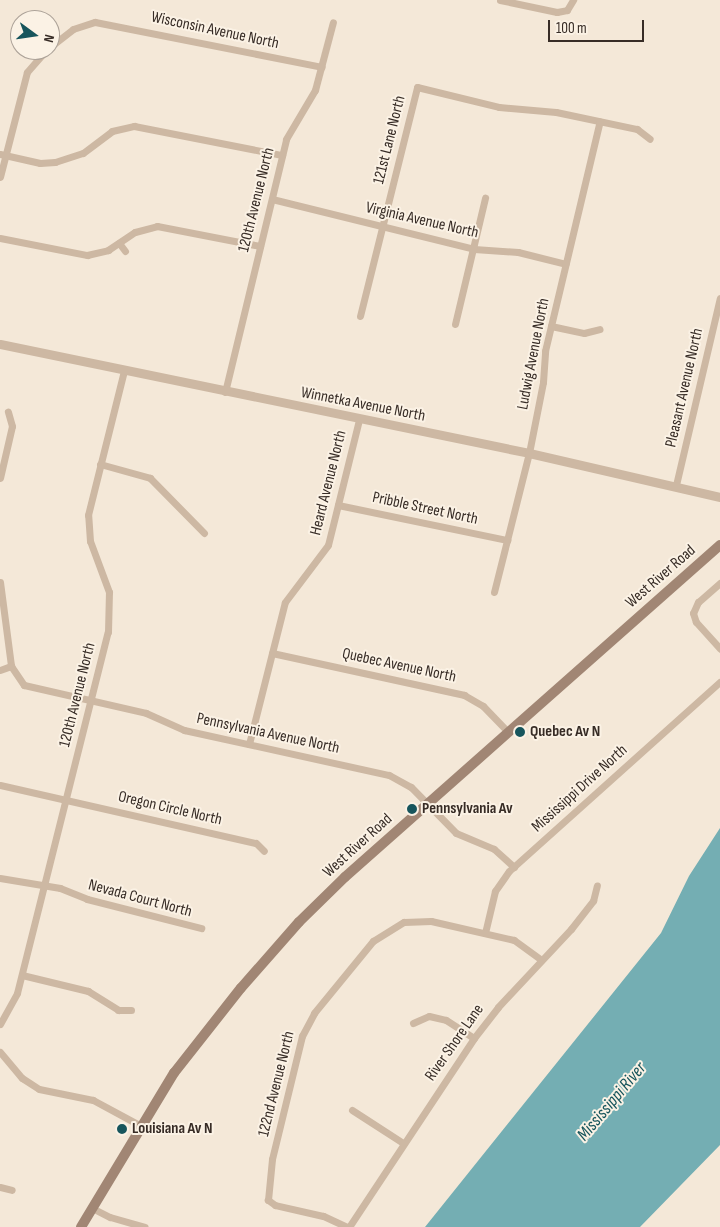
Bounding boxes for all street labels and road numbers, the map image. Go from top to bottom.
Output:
street label: Wisconsin Avenue North [149,8,281,54]
street label: 121st Lane North [370,94,410,186]
street label: 120th Avenue North [235,146,279,254]
street label: Virginia Avenue North [364,199,480,243]
street label: Ludwig Avenue North [514,297,554,411]
street label: Pleasant Avenue North [662,327,708,449]
street label: Winnetka Avenue North [299,384,427,426]
street label: Heard Avenue North [307,429,351,537]
street label: Pribble Street North [371,488,479,530]
street label: West River Road [622,541,700,613]
street label: 120th Avenue North [56,641,100,749]
street label: Quebec Avenue North [340,645,458,687]
street label: Pennsylvania Avenue North [195,710,341,758]
street label: Mississippi Drive North [528,741,632,837]
street label: Oregon Circle North [116,788,224,830]
street label: West River Road [319,810,397,882]
street label: Nevada Court North [86,876,194,922]
street label: River Shore Lane [422,1001,488,1085]
street label: 122nd Avenue North [255,1029,299,1139]

